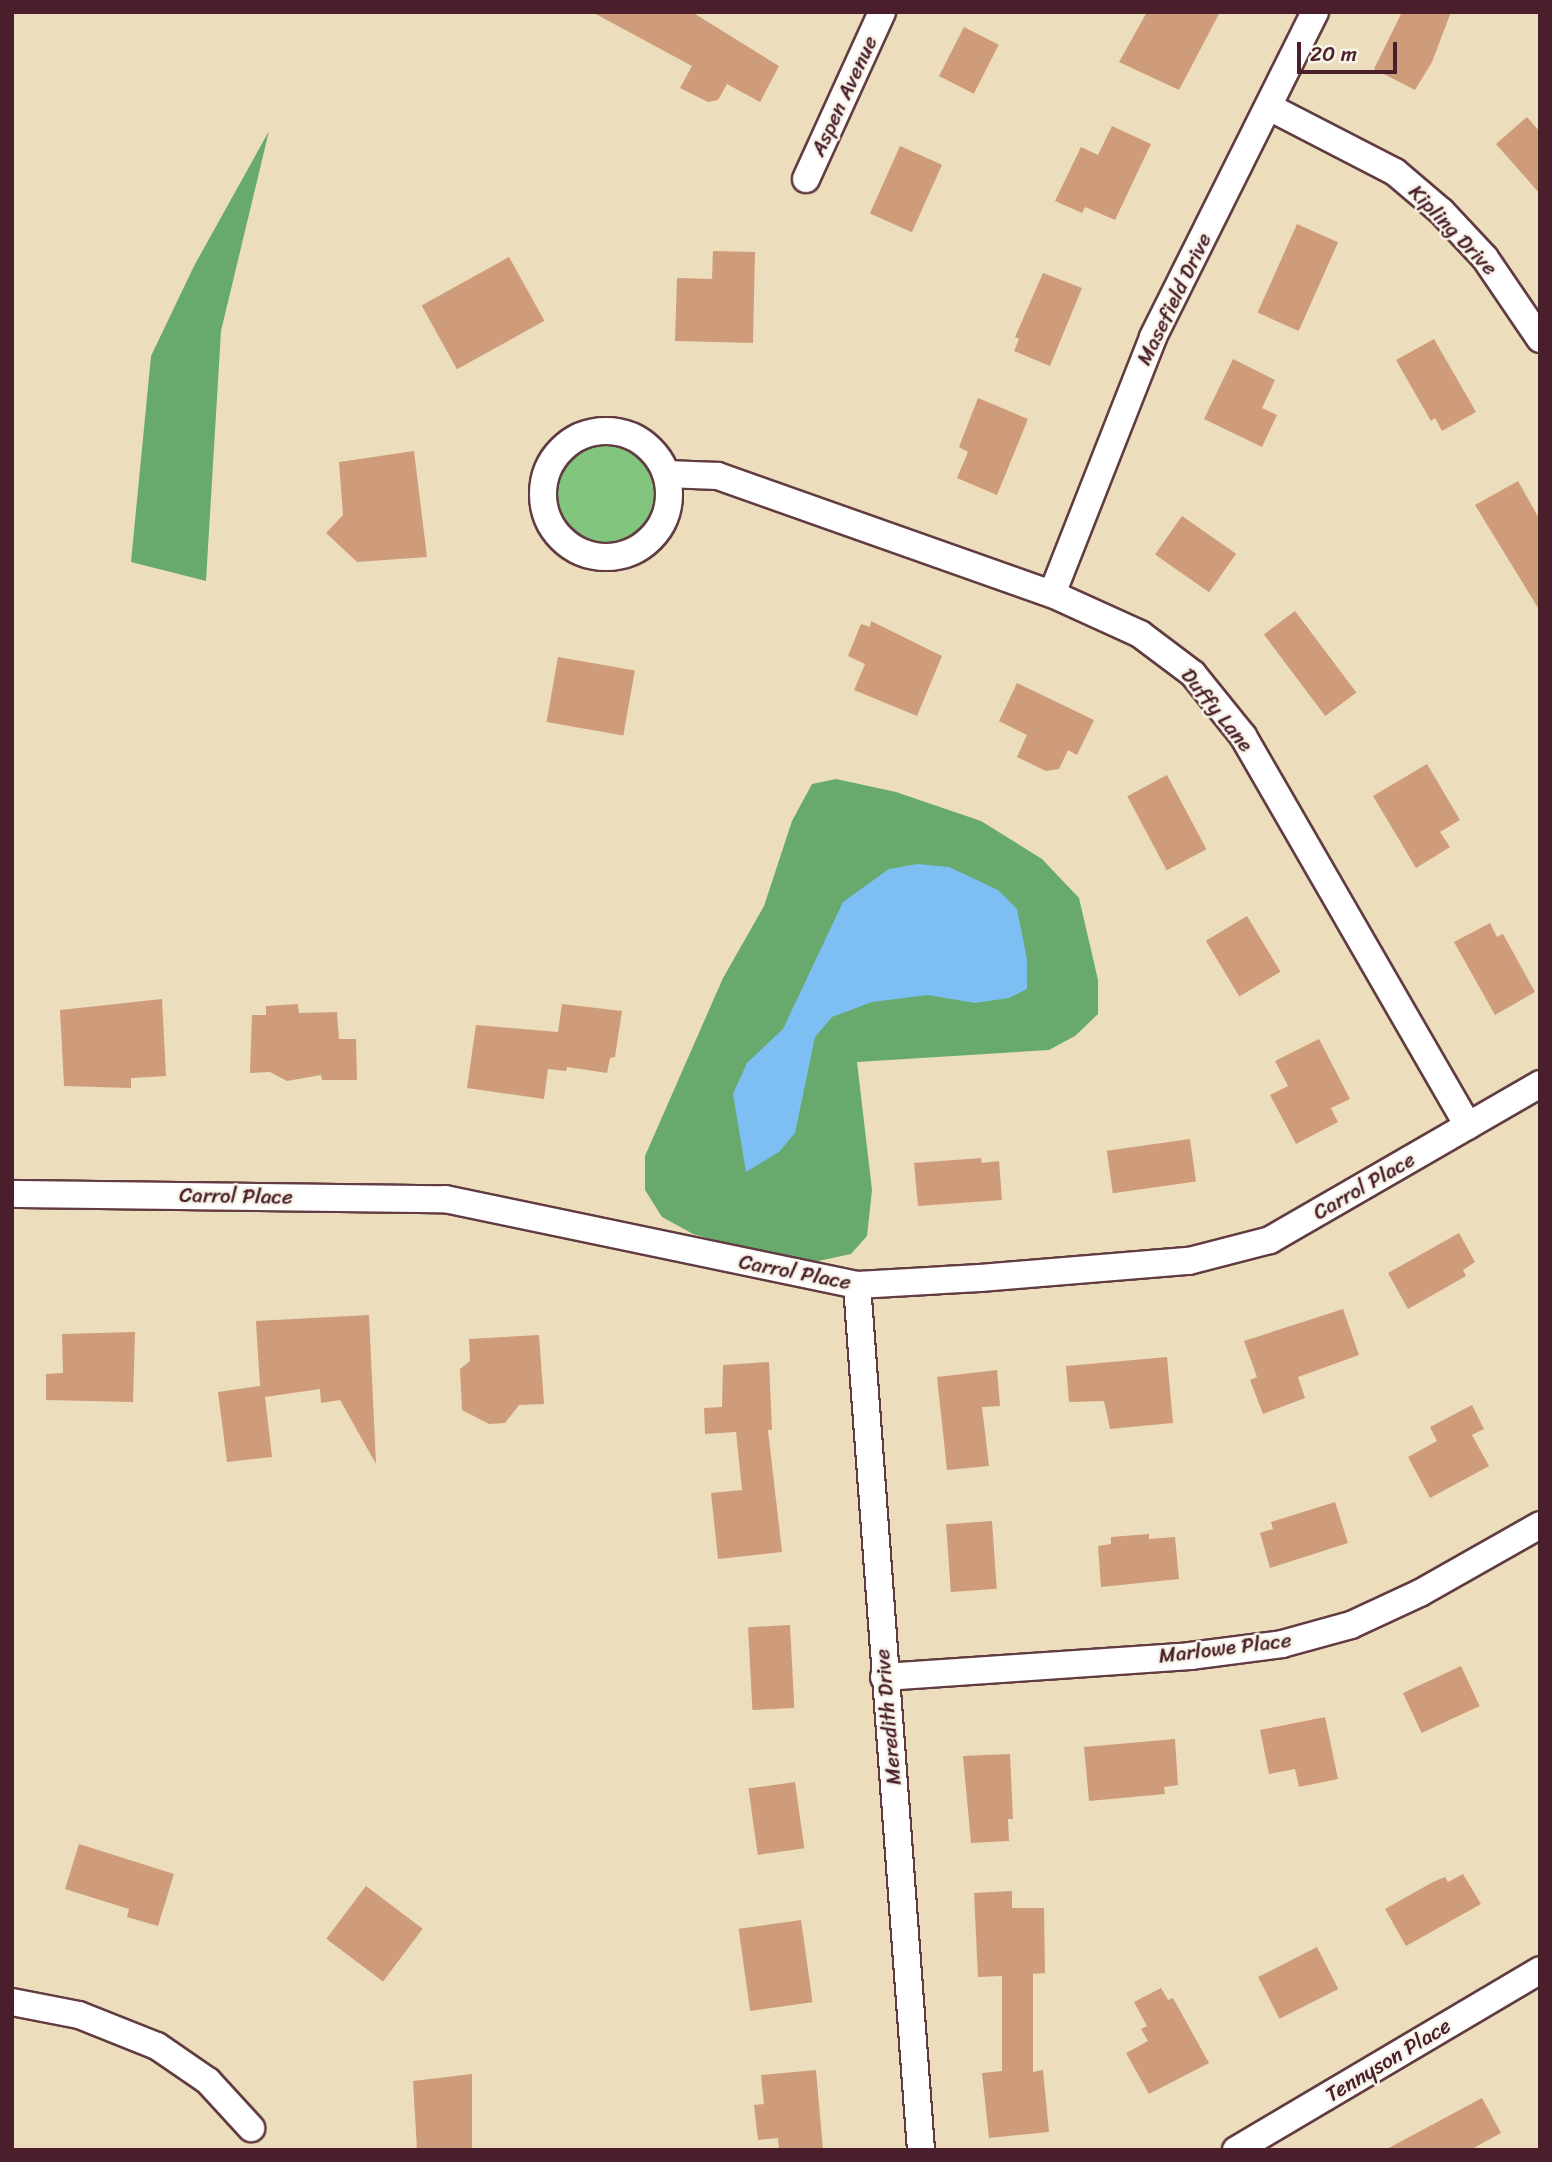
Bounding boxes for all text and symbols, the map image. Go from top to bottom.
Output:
scale bar [1300,28,1400,72]
street label: Aspen Avenue [805,32,883,160]
text: 20 m [1310,35,1357,73]
street label: Kipling Drive [1403,179,1503,281]
street label: Masefield Drive [1131,229,1217,369]
street label: Duffy Lane [1175,663,1259,757]
street label: Carrol Place [1309,1147,1419,1225]
street label: Carrol Place [179,1182,293,1210]
street label: Carrol Place [737,1249,853,1295]
street label: Marlowe Place [1157,1627,1293,1669]
street label: Meredith Drive [869,1648,907,1786]
street label: Tennyson Place [1321,2013,1455,2107]

